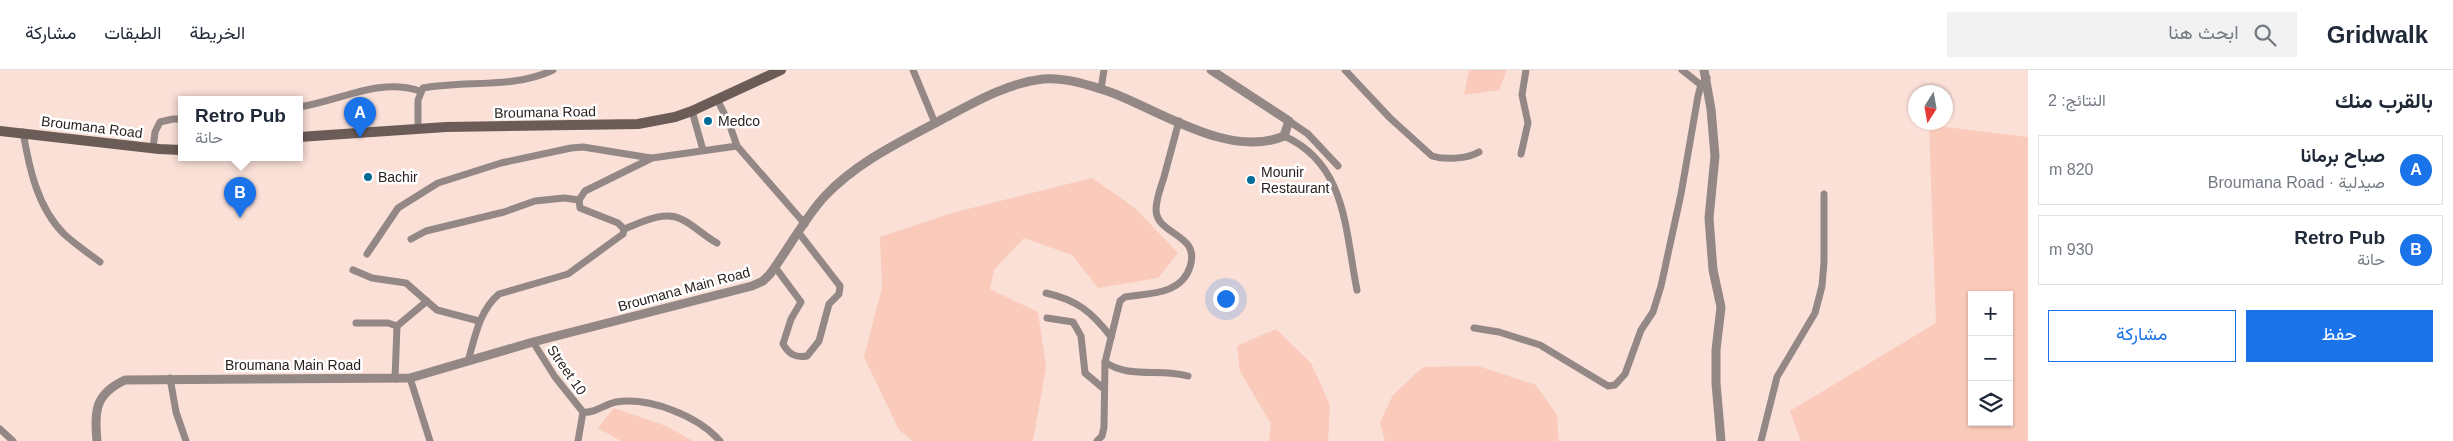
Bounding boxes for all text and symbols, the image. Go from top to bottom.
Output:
search box [1947,12,2297,57]
icon: search [2251,21,2279,49]
text: Gridwalk [2327,21,2428,48]
text: ابحث هنا [2168,22,2239,43]
text: مشاركة [25,23,76,43]
text: الطبقات [104,23,161,43]
text: الخريطة [189,23,245,43]
north arrow [1908,85,1953,130]
text: بالقرب منك [2335,89,2433,112]
text: النتائج: 2 [2048,92,2106,109]
popup [178,96,303,161]
pin: A [344,97,376,138]
street label: Broumana Road [494,103,596,121]
text: Retro Pub [195,105,286,126]
street label: Broumana Road [40,113,144,141]
place label: Medco [718,113,760,129]
marker: Medco [702,115,714,127]
text: حانة [195,129,223,146]
text: صباح برمانا [2301,145,2385,166]
text: 820 m [2049,161,2093,178]
text: A [2410,161,2422,178]
place label: Mounir Restaurant [1261,164,1330,196]
place label: Bachir [378,169,418,185]
marker: Bachir [362,171,374,183]
marker: Mounir Restaurant [1245,174,1257,186]
text: صيدلية · Broumana Road [2208,174,2385,191]
pin: B [224,177,256,218]
text: Retro Pub [2294,227,2385,248]
text: 930 m [2049,241,2093,258]
text: B [2410,241,2422,258]
text: حانة [2357,251,2385,268]
street label: Broumana Main Road [616,264,752,314]
your location [1213,286,1239,312]
map controls [1968,291,2013,426]
button: + [1968,291,2013,336]
button: مشاركة [2048,310,2236,362]
button: حفظ [2246,310,2433,362]
button: − [1968,336,2013,381]
street label: Street 10 [544,342,590,398]
street label: Broumana Main Road [225,357,361,373]
button: layers [1968,381,2013,426]

